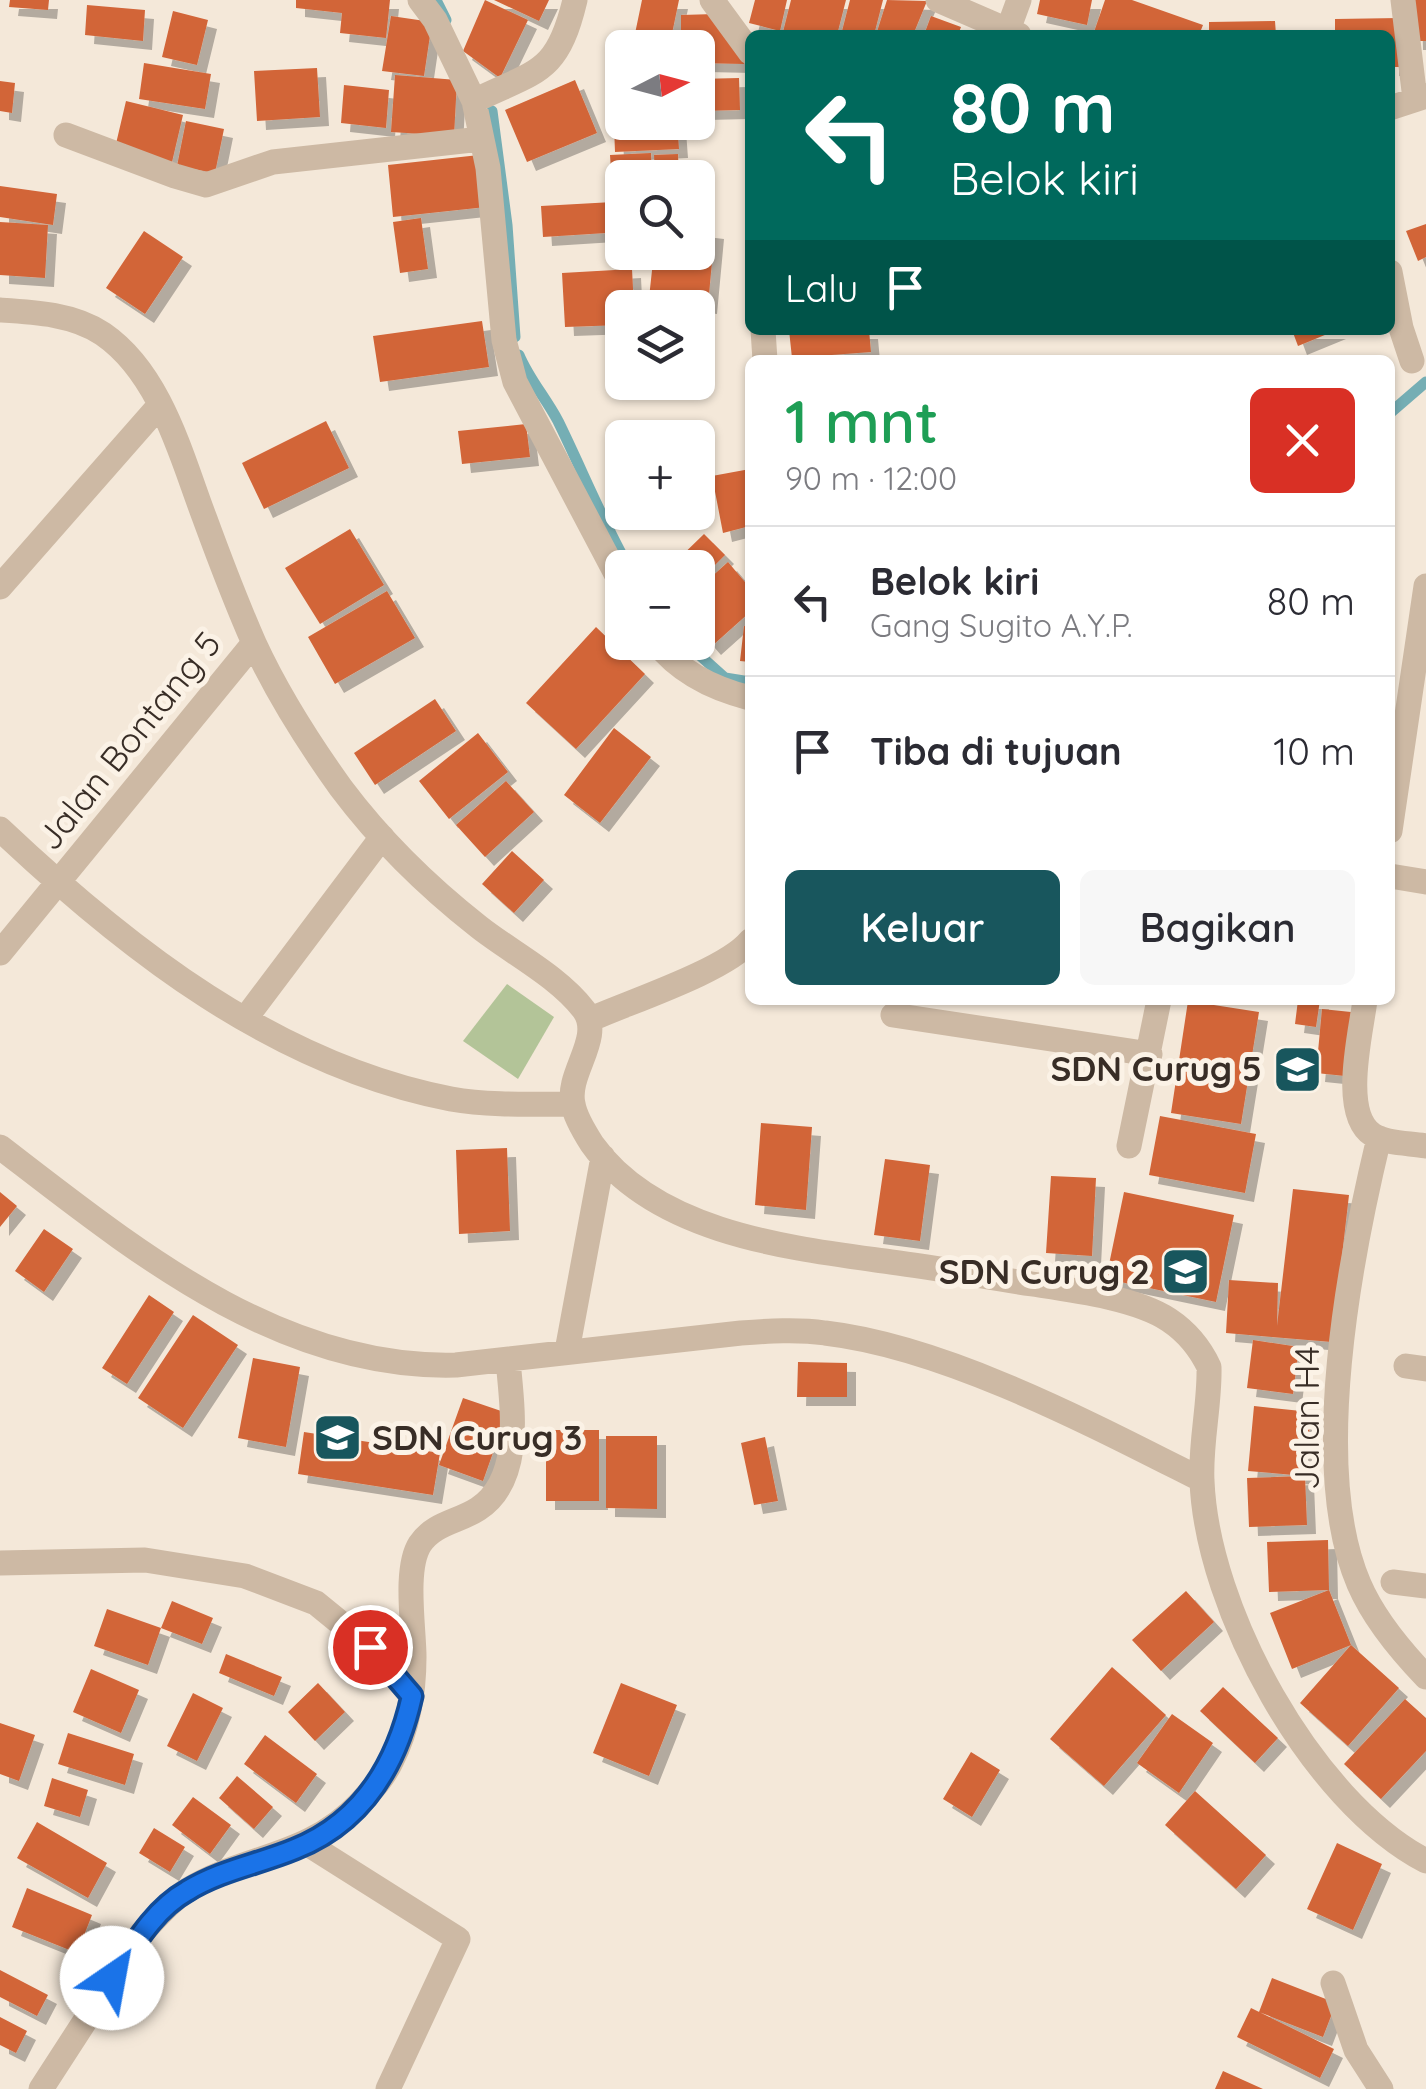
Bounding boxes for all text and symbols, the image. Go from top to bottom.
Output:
north arrow [605,30,715,140]
map controls [605,30,715,660]
text: 80 m [950,63,1115,151]
icon: left [785,70,915,200]
text: Belok kiri [950,150,1139,206]
button: search [605,160,715,270]
icon: arrive [878,260,933,315]
text: Lalu [785,264,858,312]
button: layers [605,290,715,400]
text: 1 mnt [785,383,938,458]
button: close [1250,388,1355,493]
button: + [605,420,715,530]
text: 90 m · 12:00 [785,458,957,498]
button: − [605,550,715,660]
text: Belok kiri [870,557,1039,605]
icon: left [785,574,840,629]
text: 80 m [1267,577,1355,625]
text: Gang Sugito A.Y.P. [870,605,1133,645]
street label: Jalan Bontang 5 [27,622,230,858]
icon: arrive [785,724,840,779]
text: Tiba di tujuan [870,727,1122,775]
text: 10 m [1273,727,1355,775]
button: Keluar [785,870,1060,985]
button: Bagikan [1080,870,1355,985]
school or university icon: SDN Curug 5 [1271,1043,1323,1095]
place label: SDN Curug 5 [1050,1046,1262,1090]
school or university icon: SDN Curug 2 [1159,1246,1211,1298]
place label: SDN Curug 2 [939,1249,1150,1293]
street label: Jalan H4 [1284,1346,1328,1490]
school or university icon: SDN Curug 3 [311,1412,363,1464]
place label: SDN Curug 3 [372,1415,582,1459]
pin [328,1605,413,1690]
icon: arrive [343,1620,398,1675]
position arrow [60,1926,164,2030]

